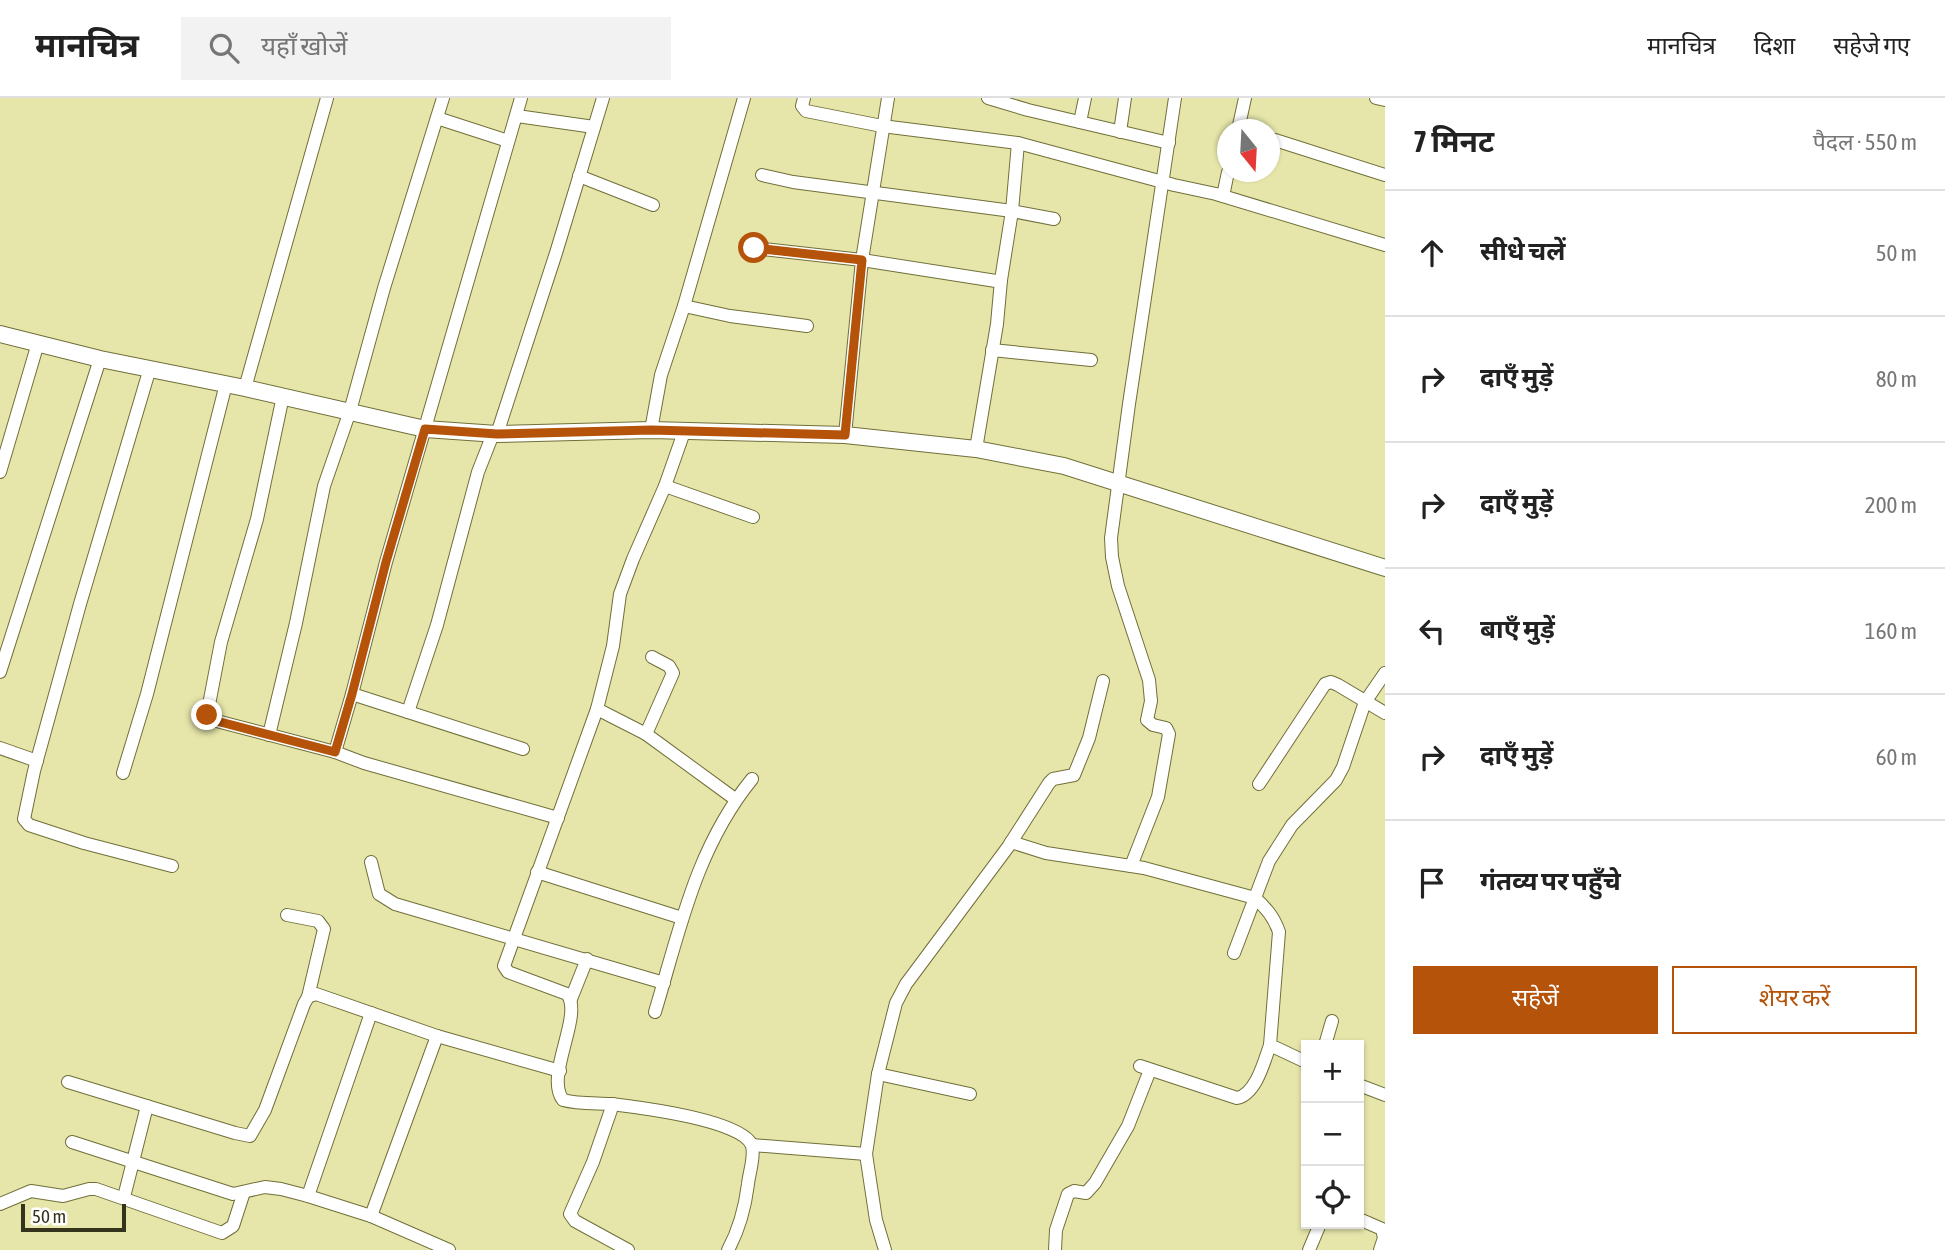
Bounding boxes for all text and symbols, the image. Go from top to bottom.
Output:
search box [181,17,671,80]
text: मानचित्र [35,26,139,64]
icon: search [205,29,243,67]
text: यहाँ खोजें [261,31,348,61]
text: मानचित्र [1647,32,1716,59]
text: दिशा [1754,32,1795,59]
text: सहेजे गए [1833,32,1910,59]
north arrow [1217,119,1280,182]
text: 7 मिनट [1413,124,1494,158]
text: पैदल · 550 m [1813,129,1917,155]
route start [738,232,769,263]
icon: ahead [1413,234,1451,272]
text: सीधे चलें [1480,236,1566,266]
text: 50 m [1876,240,1917,266]
icon: right [1413,360,1451,398]
text: दाएँ मुड़ें [1480,362,1553,392]
text: 80 m [1876,366,1917,392]
icon: right [1413,486,1451,524]
text: दाएँ मुड़ें [1480,488,1553,518]
text: 200 m [1865,492,1917,518]
icon: left [1413,612,1451,650]
text: बाएँ मुड़ें [1480,614,1555,644]
text: 160 m [1865,618,1917,644]
route end [191,699,222,730]
icon: right [1413,738,1451,776]
text: दाएँ मुड़ें [1480,740,1553,770]
text: 60 m [1876,744,1917,770]
icon: arrive [1413,864,1451,902]
text: गंतव्य पर पहुँचे [1480,866,1621,896]
button: सहेजें [1413,966,1658,1034]
button: शेयर करें [1672,966,1917,1034]
map controls [1301,1040,1364,1229]
button: + [1301,1040,1364,1103]
button: − [1301,1103,1364,1166]
button: locate [1301,1166,1364,1229]
scale bar [21,1201,126,1233]
text: 50 m [32,1205,66,1227]

